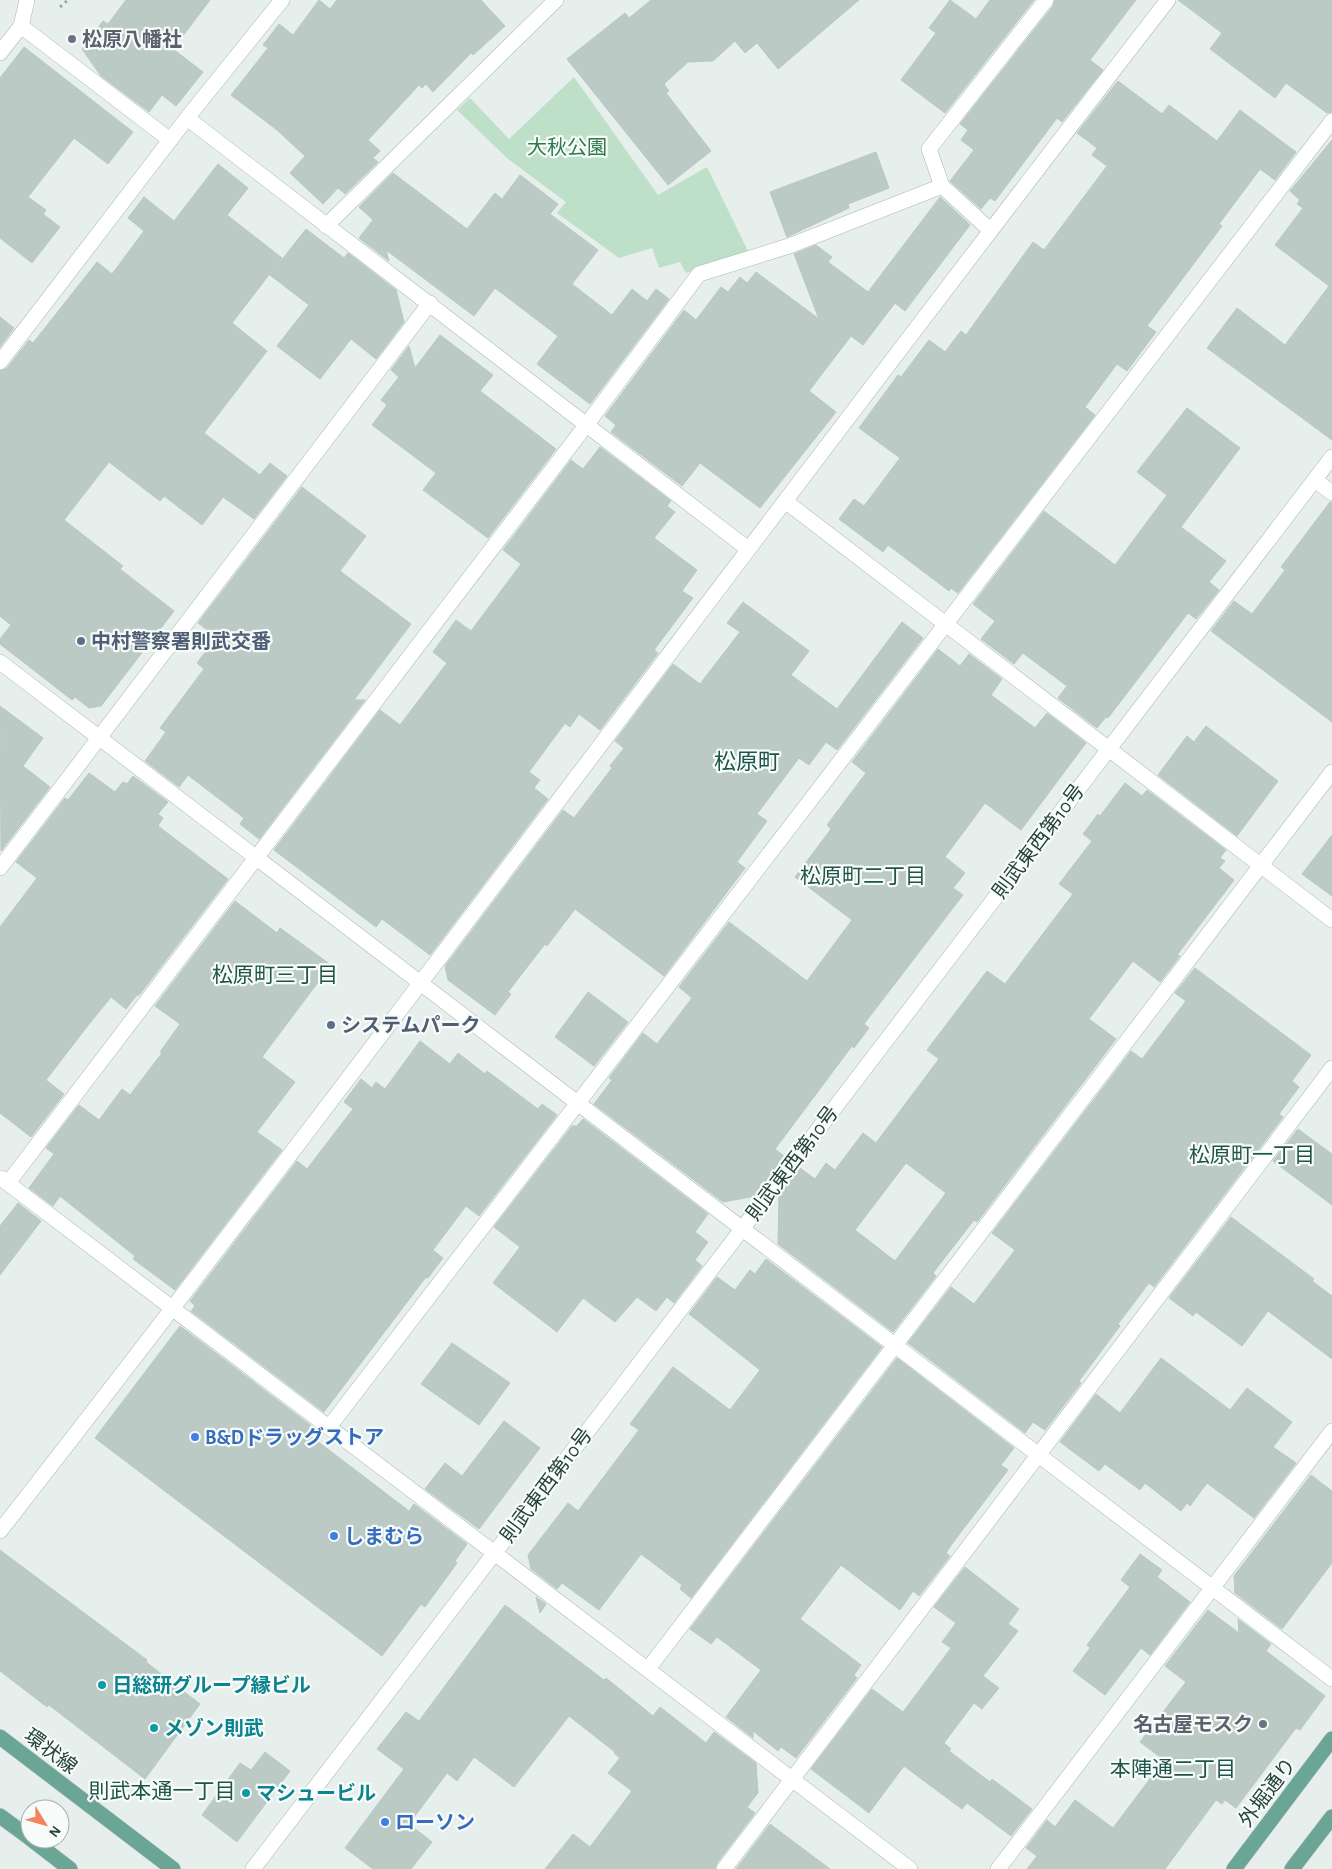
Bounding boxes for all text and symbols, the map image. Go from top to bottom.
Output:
place label: 松原八幡社 [82,28,182,50]
marker: 松原八幡社 [66,33,78,45]
park label: 大秋公園 [527,137,607,158]
place label: 中村警察署則武交番 [91,630,271,652]
marker: 中村警察署則武交番 [75,635,87,647]
district label: 松原町 [714,750,780,773]
street label: 則武東西第10号 [989,780,1088,903]
district label: 松原町二丁目 [800,865,926,887]
district label: 松原町三丁目 [212,964,338,986]
place label: システムパーク [341,1015,480,1036]
marker: システムパーク [325,1019,337,1031]
street label: 則武東西第10号 [743,1102,842,1225]
district label: 松原町一丁目 [1189,1144,1315,1166]
street label: 則武東西第10号 [497,1424,596,1547]
place label: B&Dドラッグストア [205,1426,384,1448]
marker: B&Dドラッグストア [189,1431,201,1443]
place label: しまむら [344,1526,424,1547]
marker: しまむら [328,1530,340,1542]
place label: 日総研グループ縁ビル [112,1674,311,1696]
marker: 日総研グループ縁ビル [96,1679,108,1691]
place label: 名古屋モスク [1133,1713,1253,1735]
place label: メゾン則武 [164,1717,264,1739]
marker: 名古屋モスク [1257,1718,1269,1730]
marker: メゾン則武 [148,1722,160,1734]
street label: 環状線 [20,1724,82,1778]
street label: 外堀通り [1235,1754,1300,1831]
district label: 本陣通二丁目 [1110,1758,1236,1780]
district label: 則武本通一丁目 [89,1780,236,1802]
place label: マシュービル [256,1782,376,1804]
marker: マシュービル [240,1787,252,1799]
north arrow [20,1799,70,1849]
place label: ローソン [395,1813,475,1833]
marker: ローソン [379,1816,391,1828]
text: N [46,1823,63,1839]

